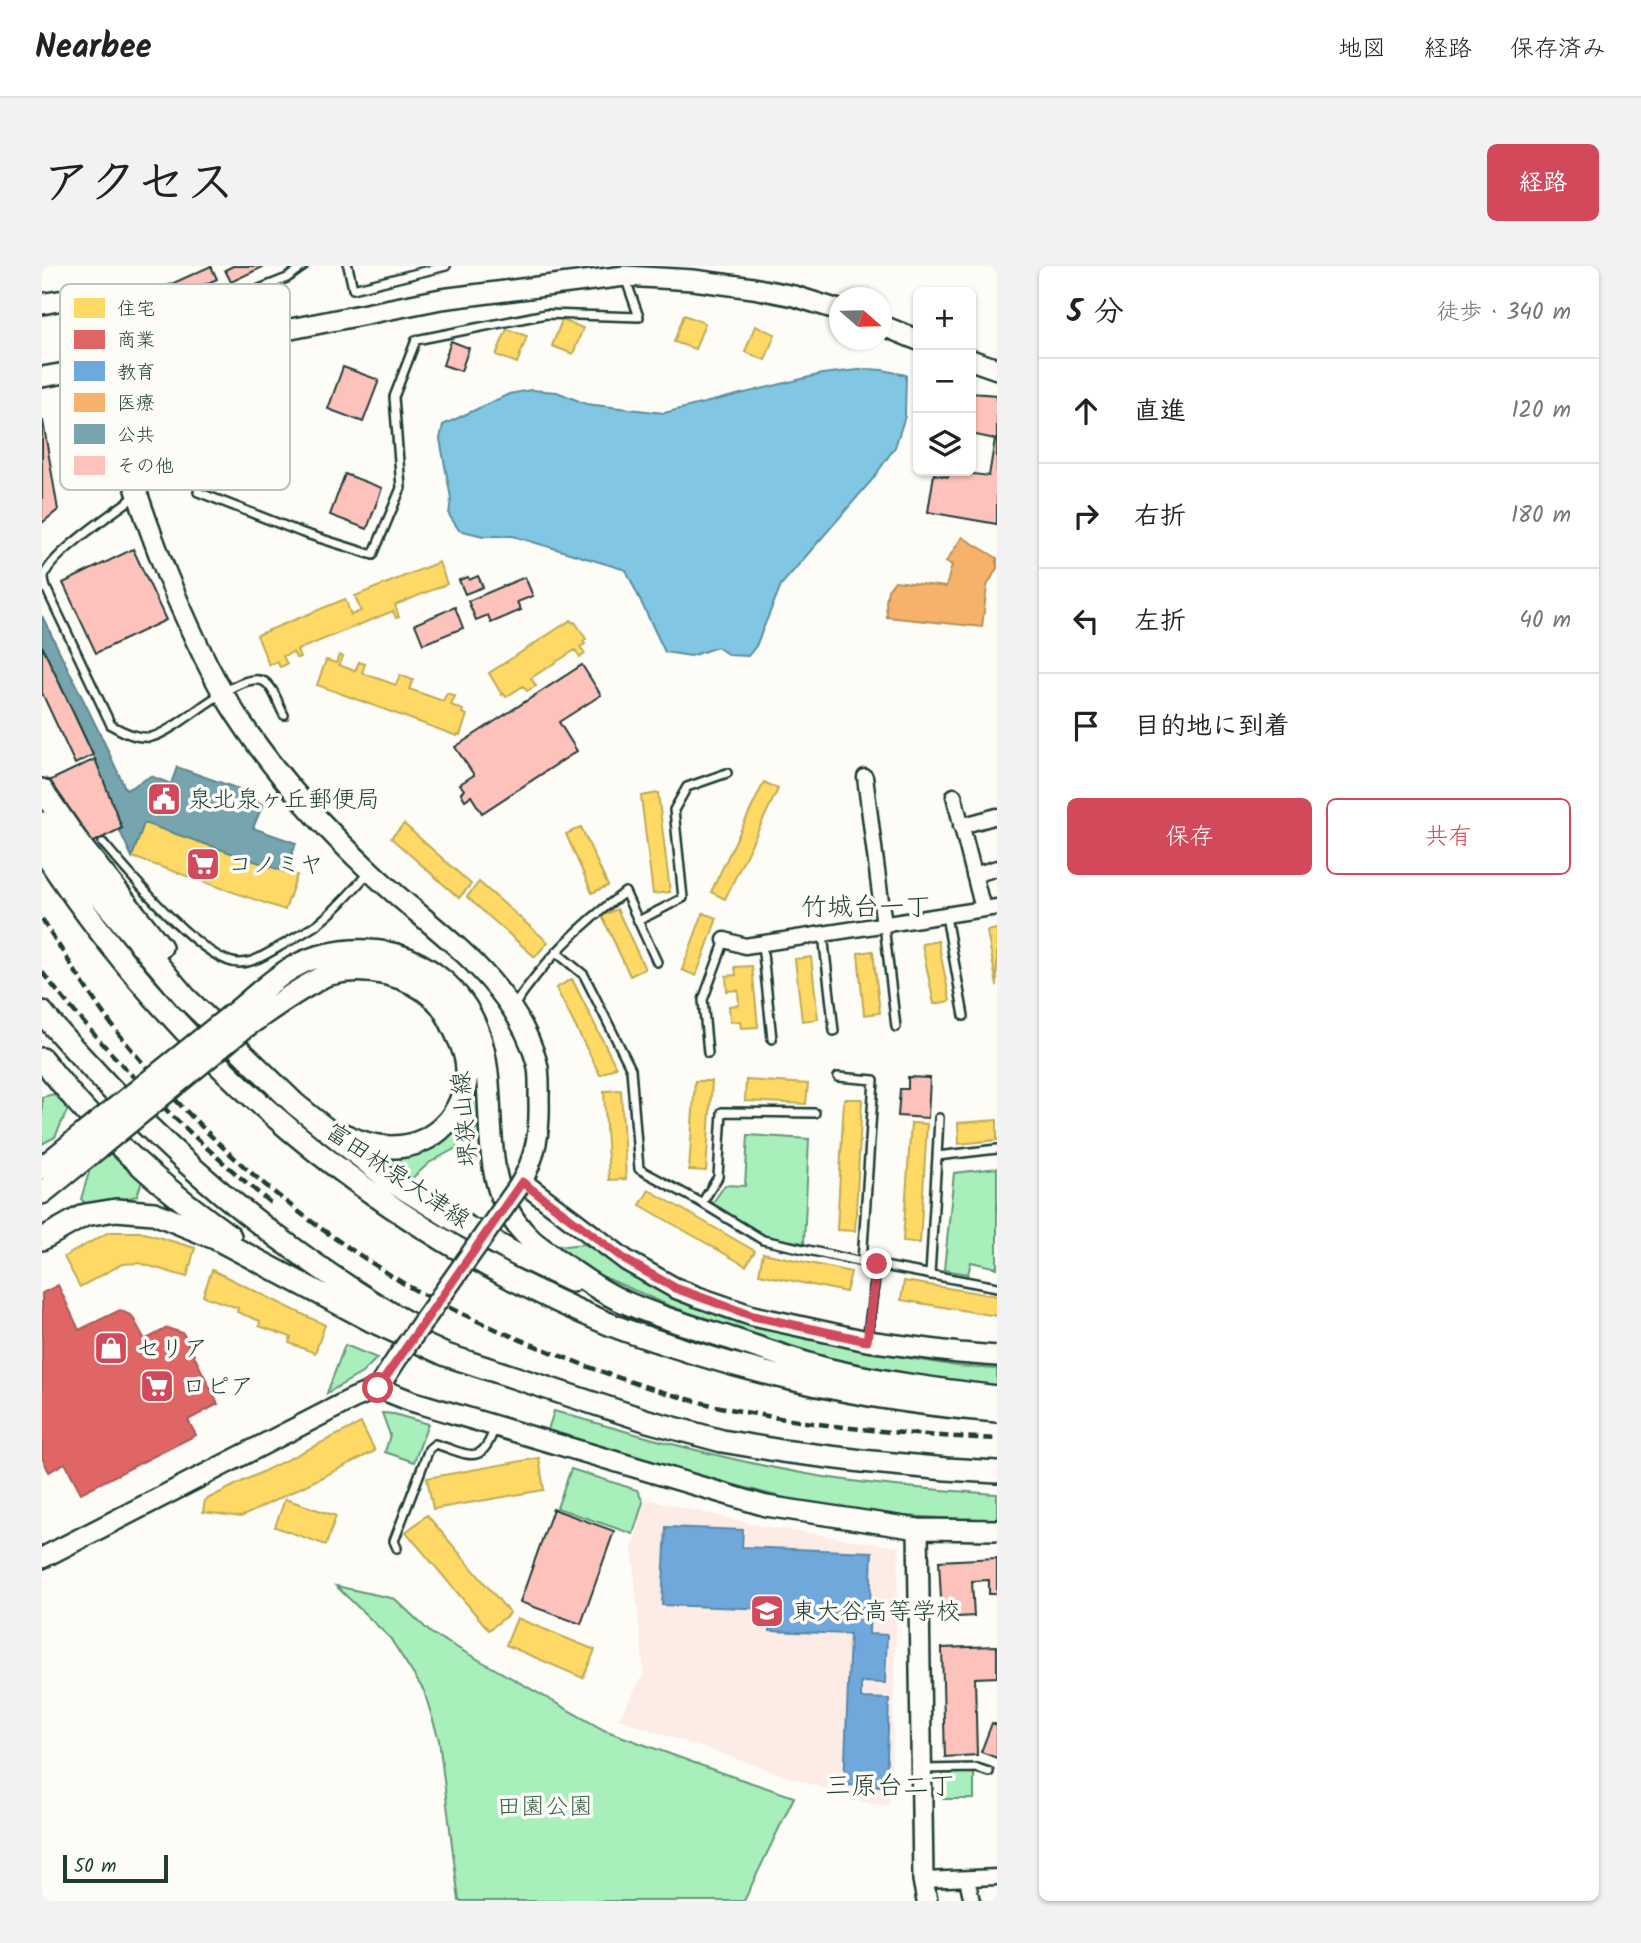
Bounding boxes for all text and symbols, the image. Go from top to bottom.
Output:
text: Nearbee [35,22,152,75]
text: 地図 [1338,30,1386,69]
text: 経路 [1424,30,1472,69]
text: 保存済み [1510,30,1606,69]
button: 経路 [1487,144,1599,221]
text: アクセス [42,146,235,224]
legend [60,284,290,490]
north arrow [829,287,892,350]
map controls [913,287,976,476]
button: + [913,287,976,350]
text: 5 分 [1067,289,1124,337]
text: 住宅 [117,295,155,325]
text: 徒歩 · 340 m [1436,295,1571,331]
text: 商業 [117,326,155,356]
button: − [913,350,976,413]
text: 教育 [117,358,155,388]
text: 医療 [117,389,155,419]
text: 直進 [1134,391,1186,433]
icon: ahead [1067,392,1105,430]
text: 120 m [1511,393,1571,429]
button: layers [913,413,976,476]
text: 公共 [117,421,155,451]
text: その他 [117,452,174,482]
text: 右折 [1134,496,1186,538]
icon: right [1067,497,1105,535]
text: 180 m [1511,498,1571,534]
text: 左折 [1134,601,1186,643]
icon: left [1067,602,1105,640]
text: 40 m [1519,603,1571,639]
text: 目的地に到着 [1134,706,1290,748]
icon: arrive [1067,707,1105,745]
public building icon: 泉北泉ヶ丘郵便局 [145,780,183,818]
place label: 泉北泉ヶ丘郵便局 [188,781,380,820]
button: 保存 [1067,798,1312,875]
button: 共有 [1326,798,1571,875]
supermarket icon: コノミヤ [184,845,222,883]
place label: コノミヤ [228,846,324,885]
district label: 竹城台一丁 [801,887,931,929]
street label: 堺狭山線 [442,1069,489,1168]
street label: 富田林泉大津線 [317,1113,478,1239]
route end [861,1248,892,1279]
shop icon: セリア [92,1329,130,1367]
place label: セリア [136,1330,208,1369]
supermarket icon: ロピア [138,1367,176,1405]
place label: ロピア [182,1368,254,1407]
route start [362,1372,393,1403]
school or university icon: 東大谷高等学校 [748,1592,786,1630]
place label: 東大谷高等学校 [792,1593,960,1632]
district label: 三原台二丁 [825,1766,955,1808]
park label: 田園公園 [497,1788,593,1827]
scale bar [63,1852,168,1884]
text: 50 m [74,1852,116,1882]

